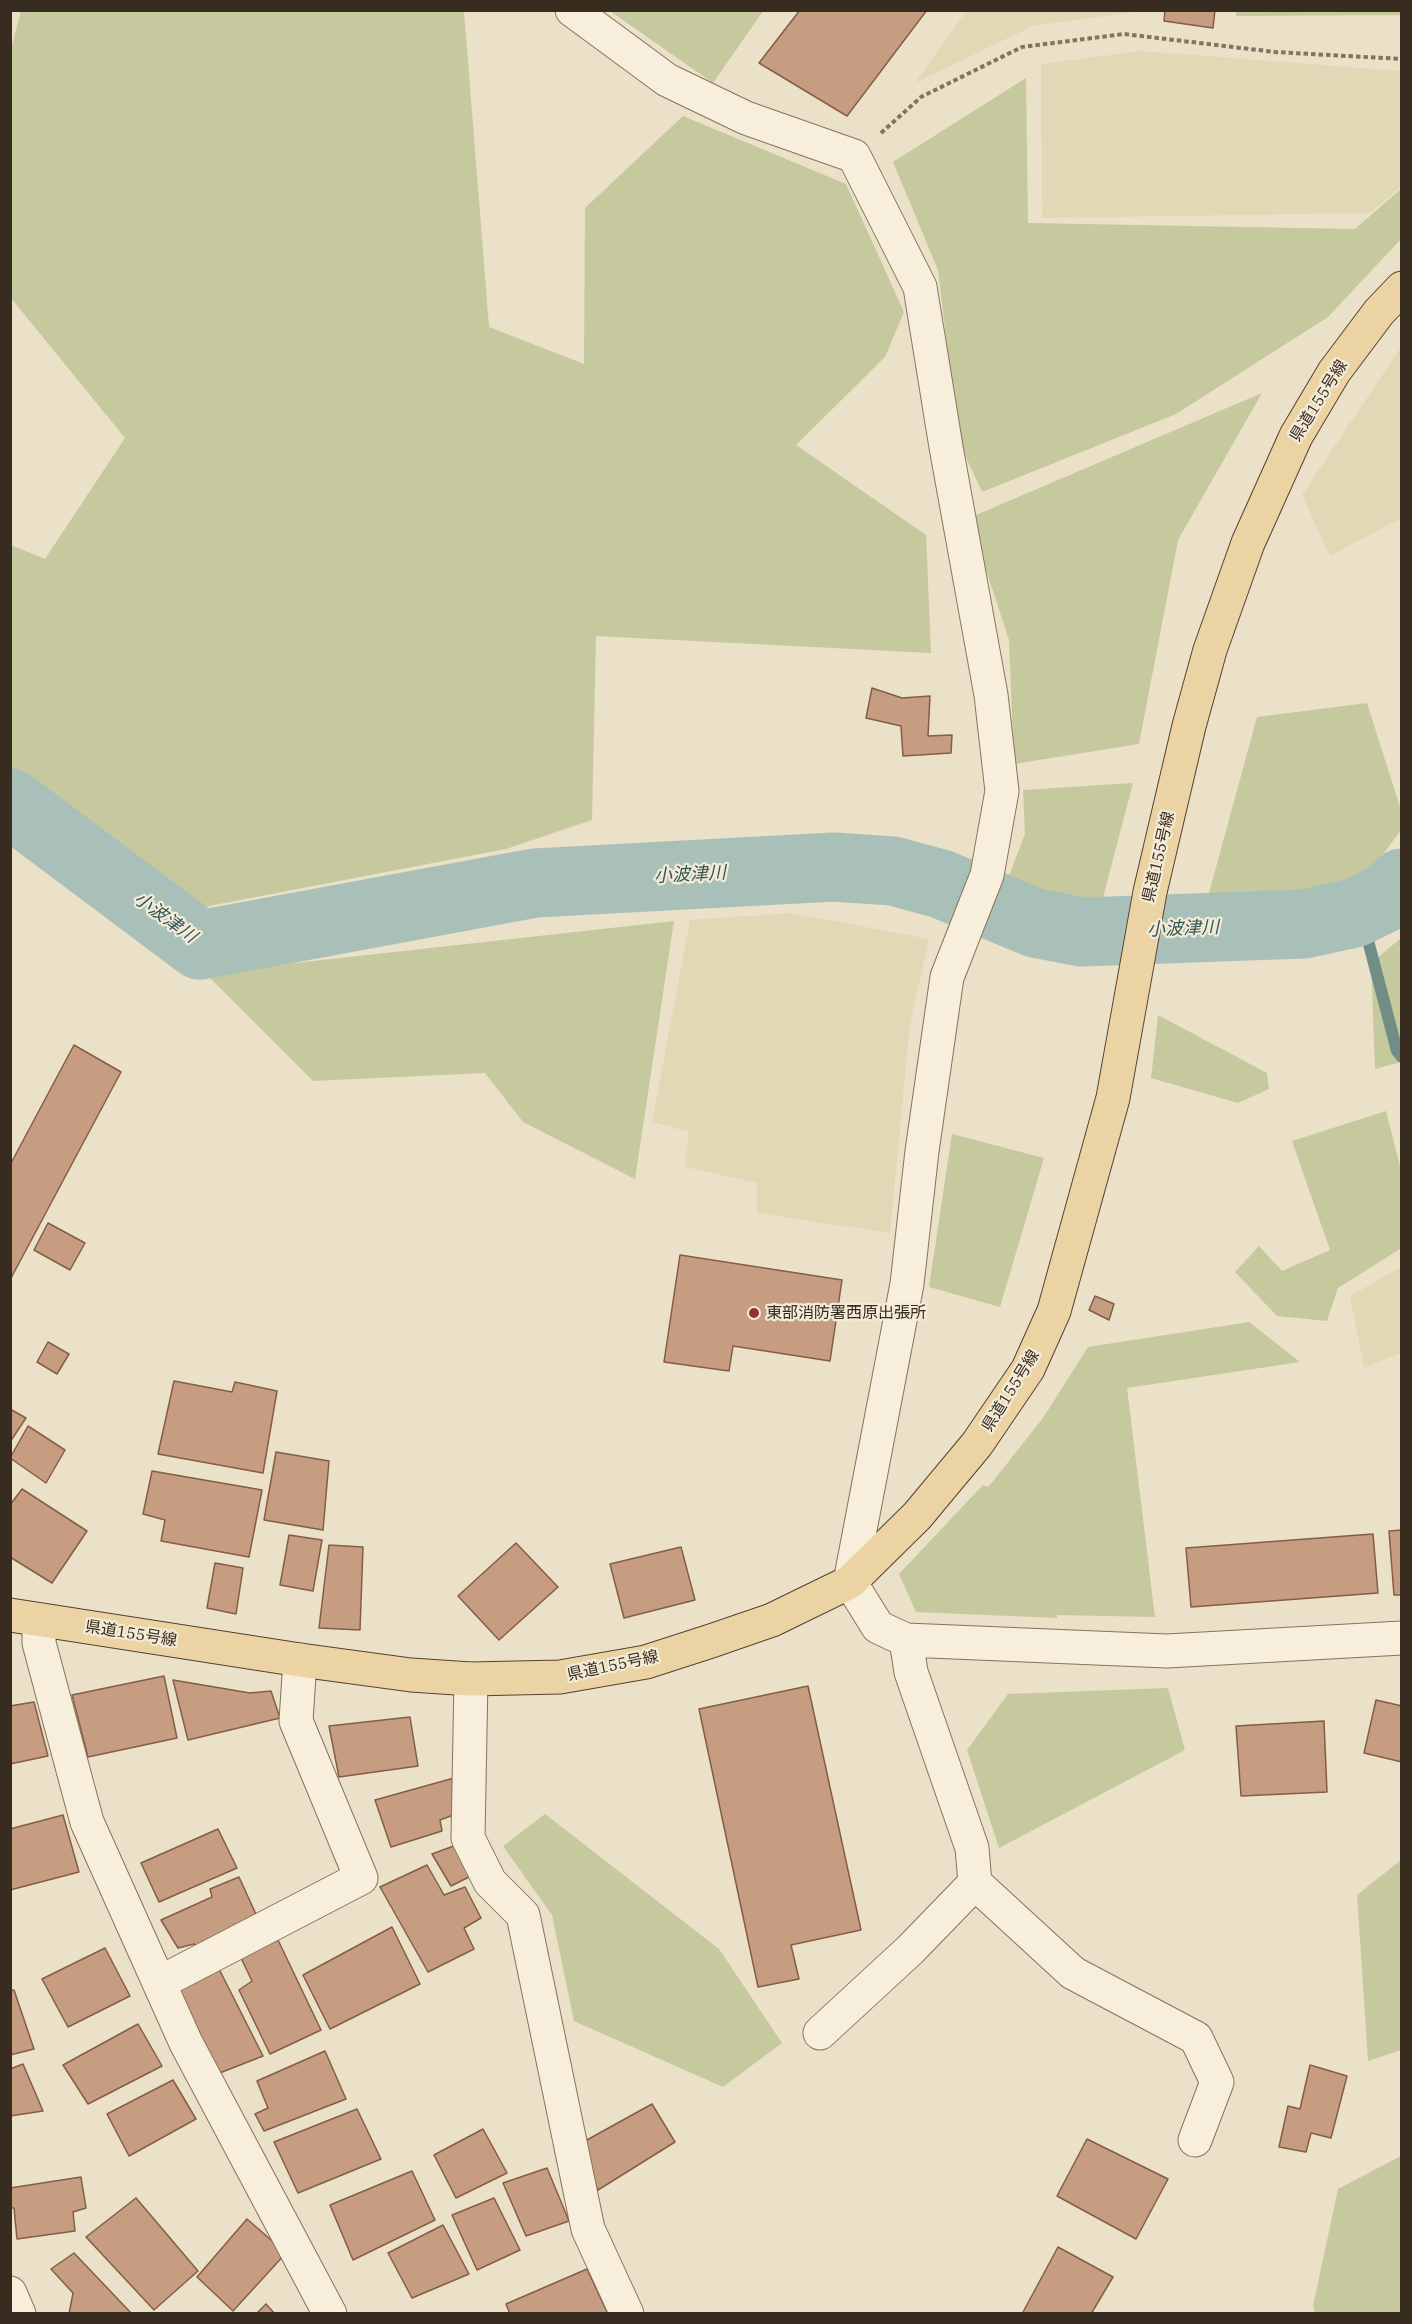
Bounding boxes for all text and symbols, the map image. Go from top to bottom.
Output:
street label: 県道155号線 [1286,357,1352,445]
street label: 県道155号線 [1139,810,1179,904]
water label: 小波津川 [653,862,727,888]
water label: 小波津川 [130,888,200,948]
water label: 小波津川 [1147,917,1219,941]
place label: 東部消防署西原出張所 [766,1303,926,1323]
marker: 東部消防署西原出張所 [747,1306,761,1320]
street label: 県道155号線 [978,1347,1044,1435]
street label: 県道155号線 [84,1617,178,1651]
street label: 県道155号線 [566,1647,660,1685]

